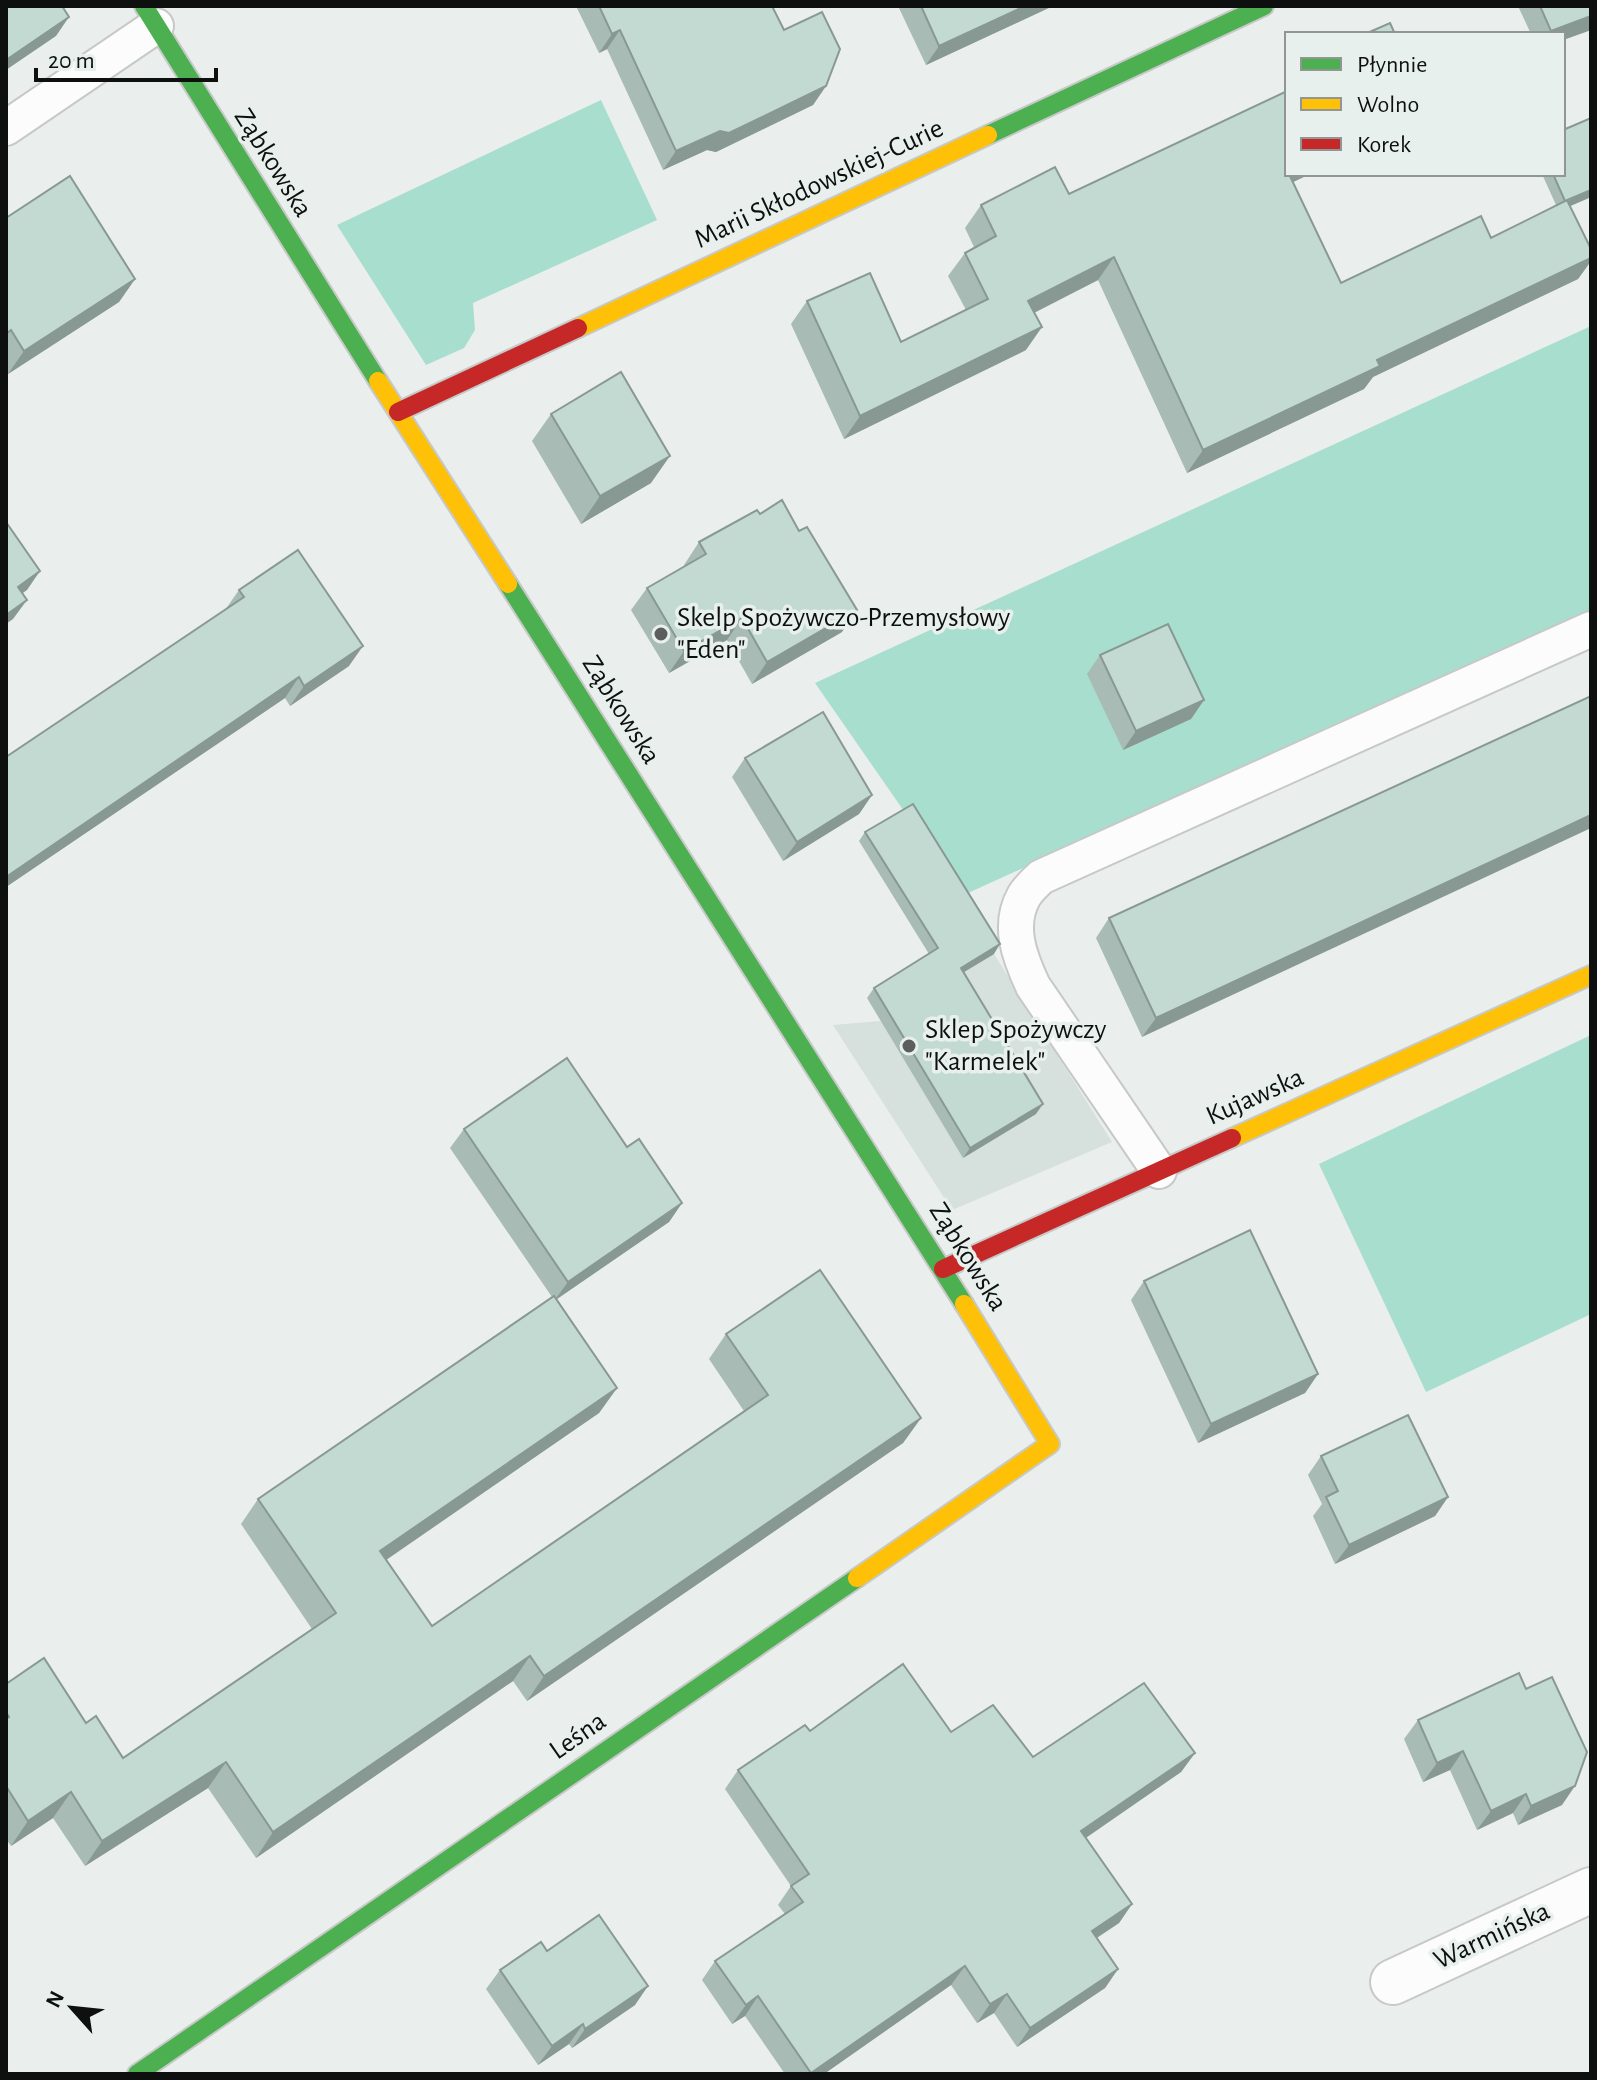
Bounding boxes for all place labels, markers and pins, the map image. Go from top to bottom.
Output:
place label: Skelp Spożywczo-Przemysłowy "Eden" [677,604,1010,664]
marker: Skelp Spożywczo-Przemysłowy "Eden" [652,625,670,643]
place label: Sklep Spożywczy "Karmelek" [925,1016,1107,1076]
marker: Sklep Spożywczy "Karmelek" [900,1037,918,1055]

